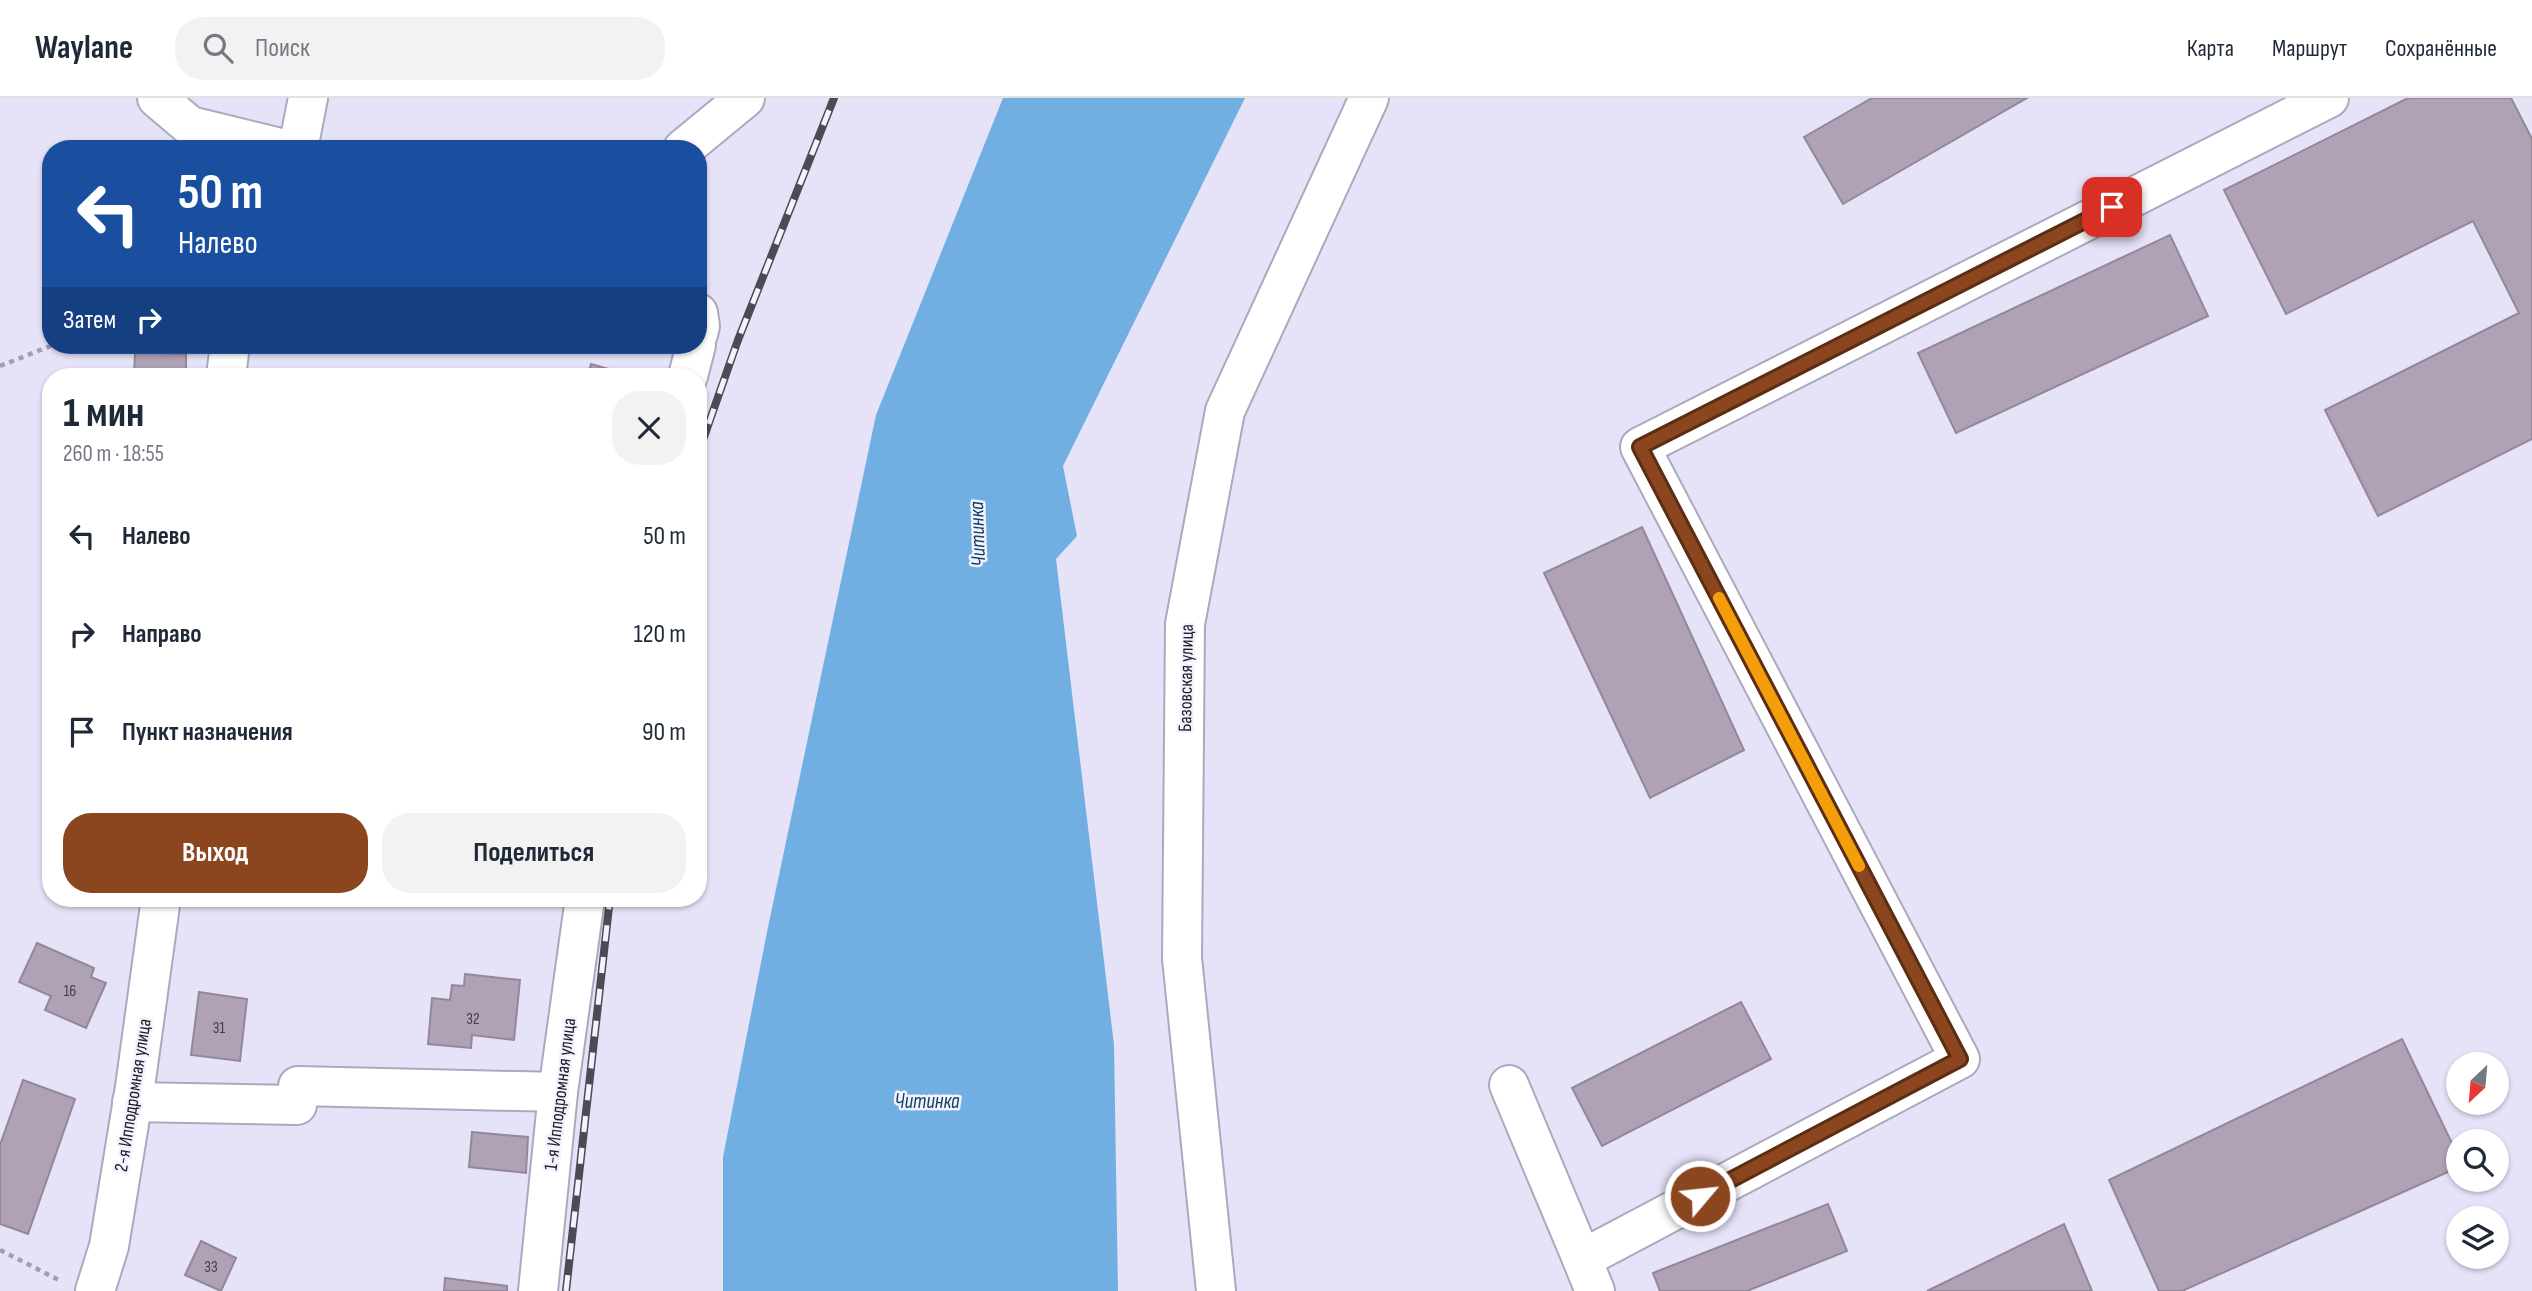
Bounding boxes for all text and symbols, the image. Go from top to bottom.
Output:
search box [175,17,665,80]
text: Waylane [35,28,133,68]
icon: search [199,29,237,67]
text: Поиск [255,33,310,64]
text: Карта [2187,34,2234,63]
text: Маршрут [2272,34,2347,63]
text: Сохранённые [2385,34,2497,63]
text: 50 m [178,164,263,223]
icon: left [63,168,154,259]
pin [2082,177,2142,237]
icon: arrive [2093,188,2131,226]
text: Налево [178,224,258,263]
icon: right [130,301,168,339]
text: Затем [63,305,116,336]
text: 1 мин [63,388,144,439]
button: close [612,391,686,465]
text: 260 m · 18:55 [63,440,164,468]
water label: Читинка [964,501,991,567]
icon: left [63,517,101,555]
text: Налево [122,521,191,552]
text: 50 m [643,521,686,552]
icon: right [63,615,101,653]
text: Направо [122,619,201,650]
text: 120 m [633,619,686,650]
street label: Базовская улица [1174,624,1199,732]
icon: arrive [63,713,101,751]
text: Пункт назначения [122,717,293,748]
text: 90 m [642,717,686,748]
button: Выход [63,813,368,893]
button: Поделиться [382,813,686,893]
house number: 16 [64,982,76,1001]
house number: 32 [466,1010,480,1029]
street label: 2-я Ипподромная улица [110,1017,157,1173]
street label: 1-я Ипподромная улица [540,1017,581,1172]
house number: 31 [213,1019,226,1038]
north arrow [2446,1052,2510,1115]
map controls [2446,1052,2509,1269]
water label: Читинка [894,1089,960,1114]
button: search [2446,1129,2509,1192]
position arrow [1663,1159,1737,1233]
button: layers [2446,1206,2509,1269]
house number: 33 [204,1258,218,1277]

